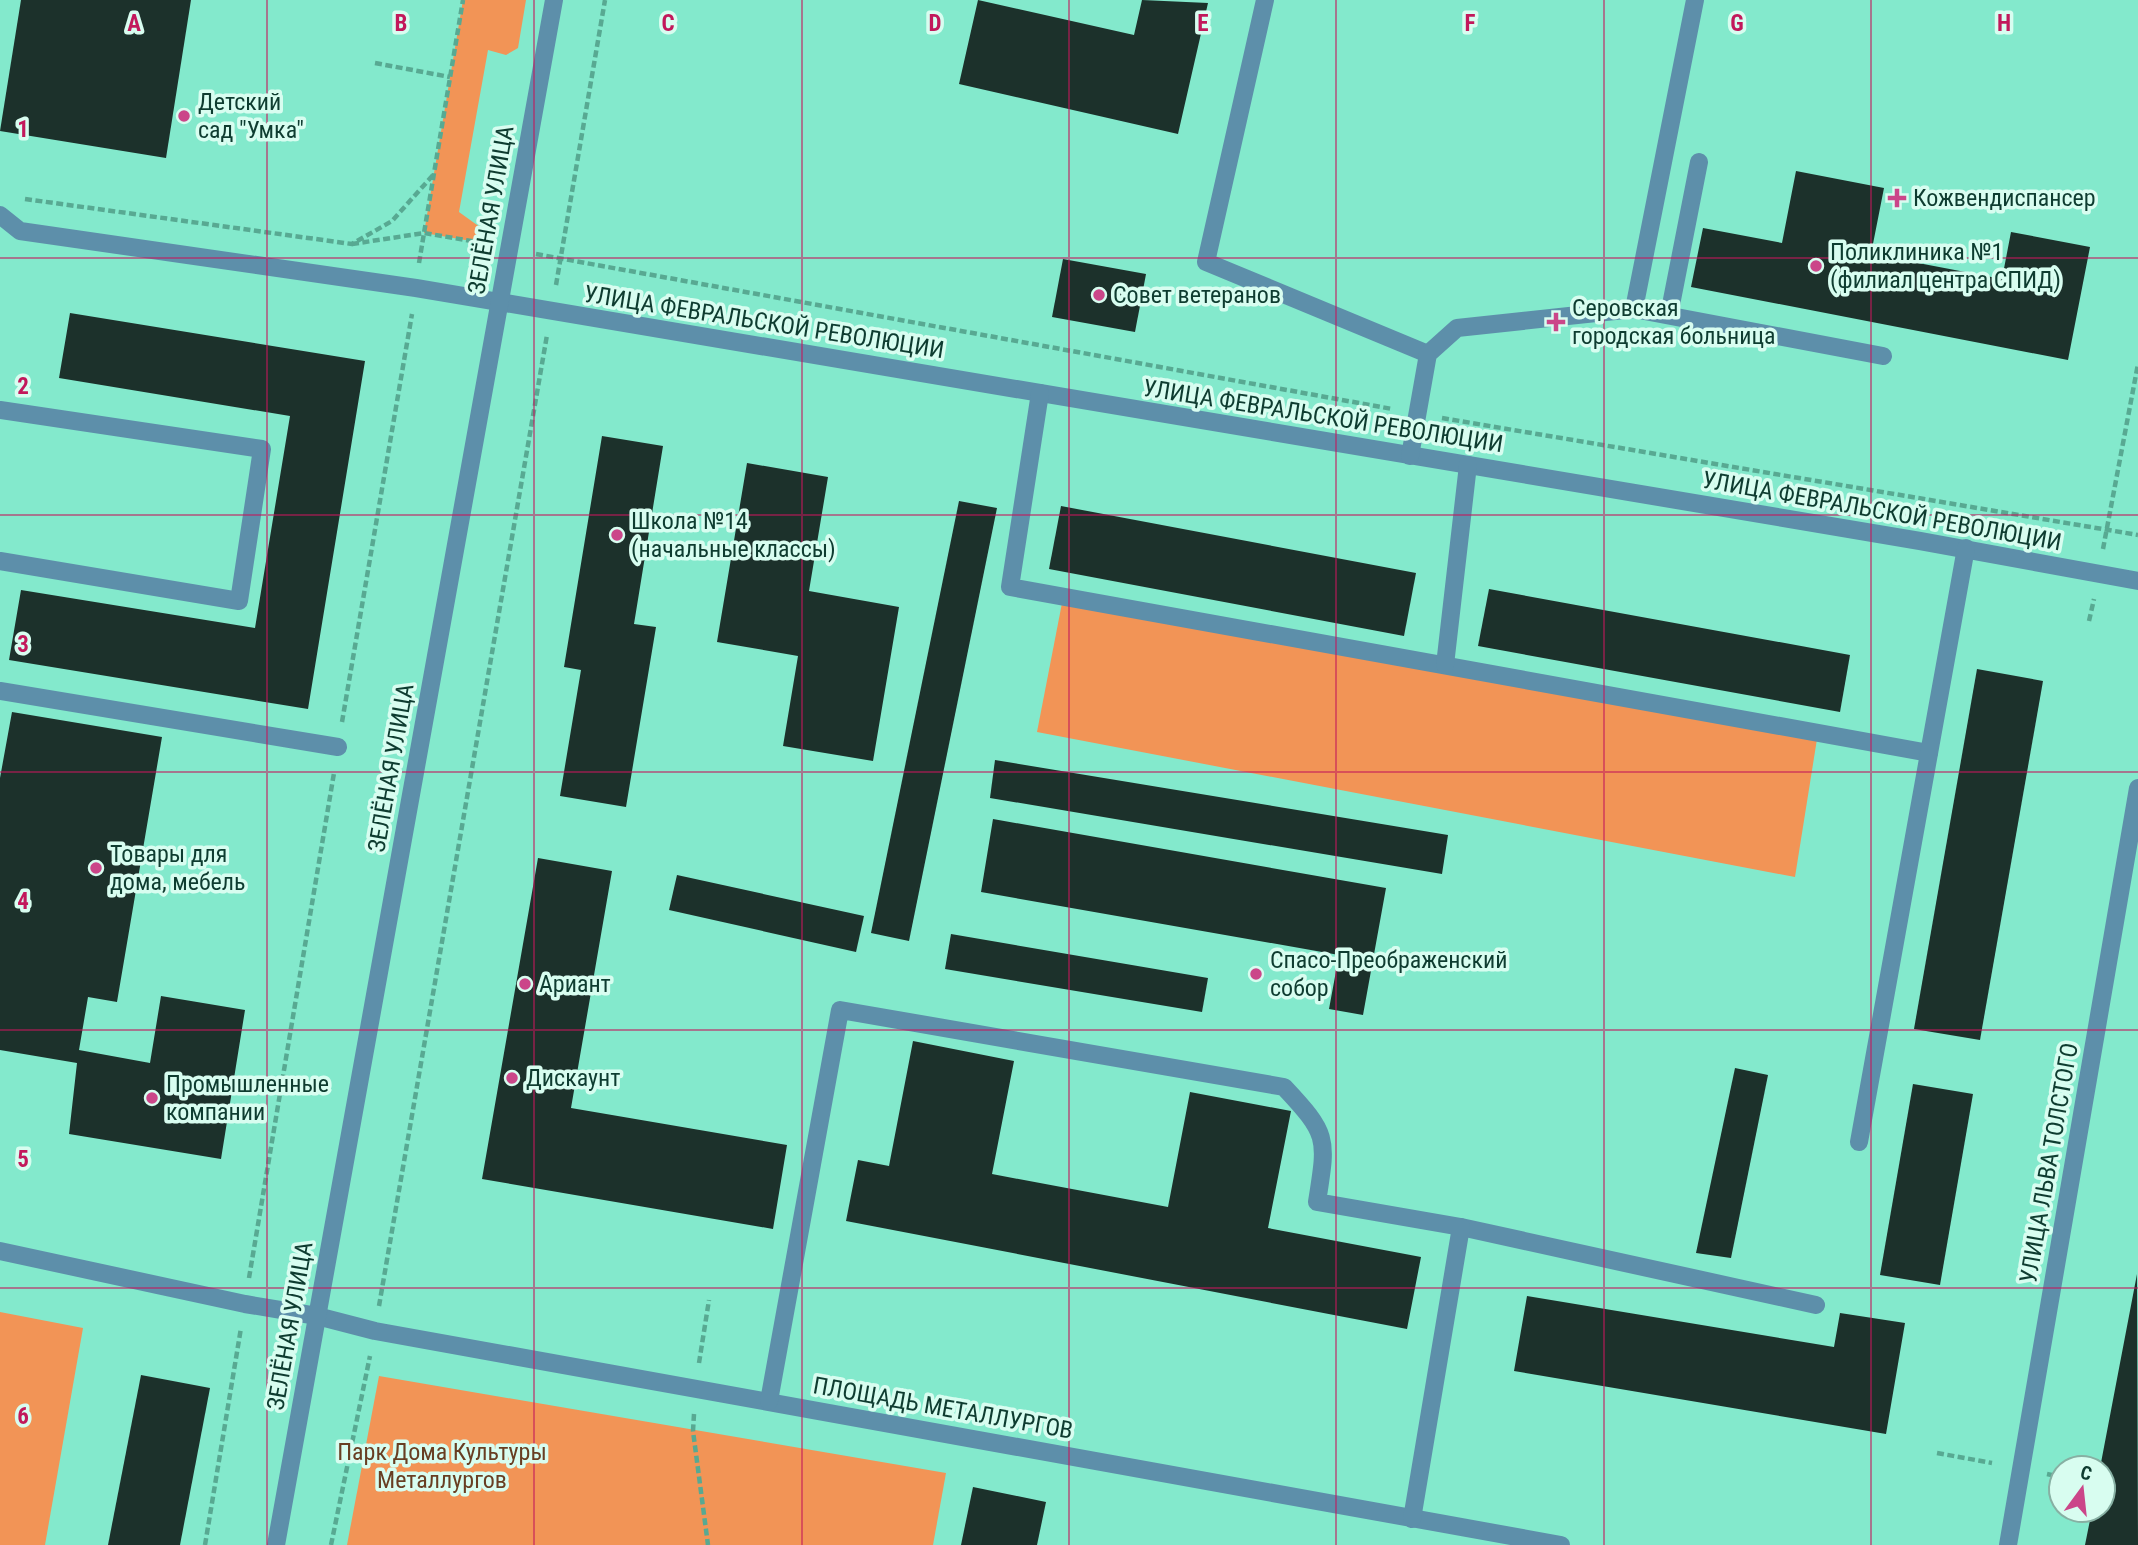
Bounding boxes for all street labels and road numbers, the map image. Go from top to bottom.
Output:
street label: ЗЕЛЁНАЯ УЛИЦА [462,123,520,296]
street label: УЛИЦА ФЕВРАЛЬСКОЙ РЕВОЛЮЦИИ [582,280,946,364]
street label: УЛИЦА ФЕВРАЛЬСКОЙ РЕВОЛЮЦИИ [1141,374,1505,458]
street label: УЛИЦА ФЕВРАЛЬСКОЙ РЕВОЛЮЦИИ [1700,466,2064,556]
street label: ЗЕЛЁНАЯ УЛИЦА [362,681,420,854]
street label: УЛИЦА ЛЬВА ТОЛСТОГО [2014,1041,2084,1285]
street label: ЗЕЛЁНАЯ УЛИЦА [261,1239,319,1412]
street label: ПЛОЩАДЬ МЕТАЛЛУРГОВ [811,1371,1075,1445]

